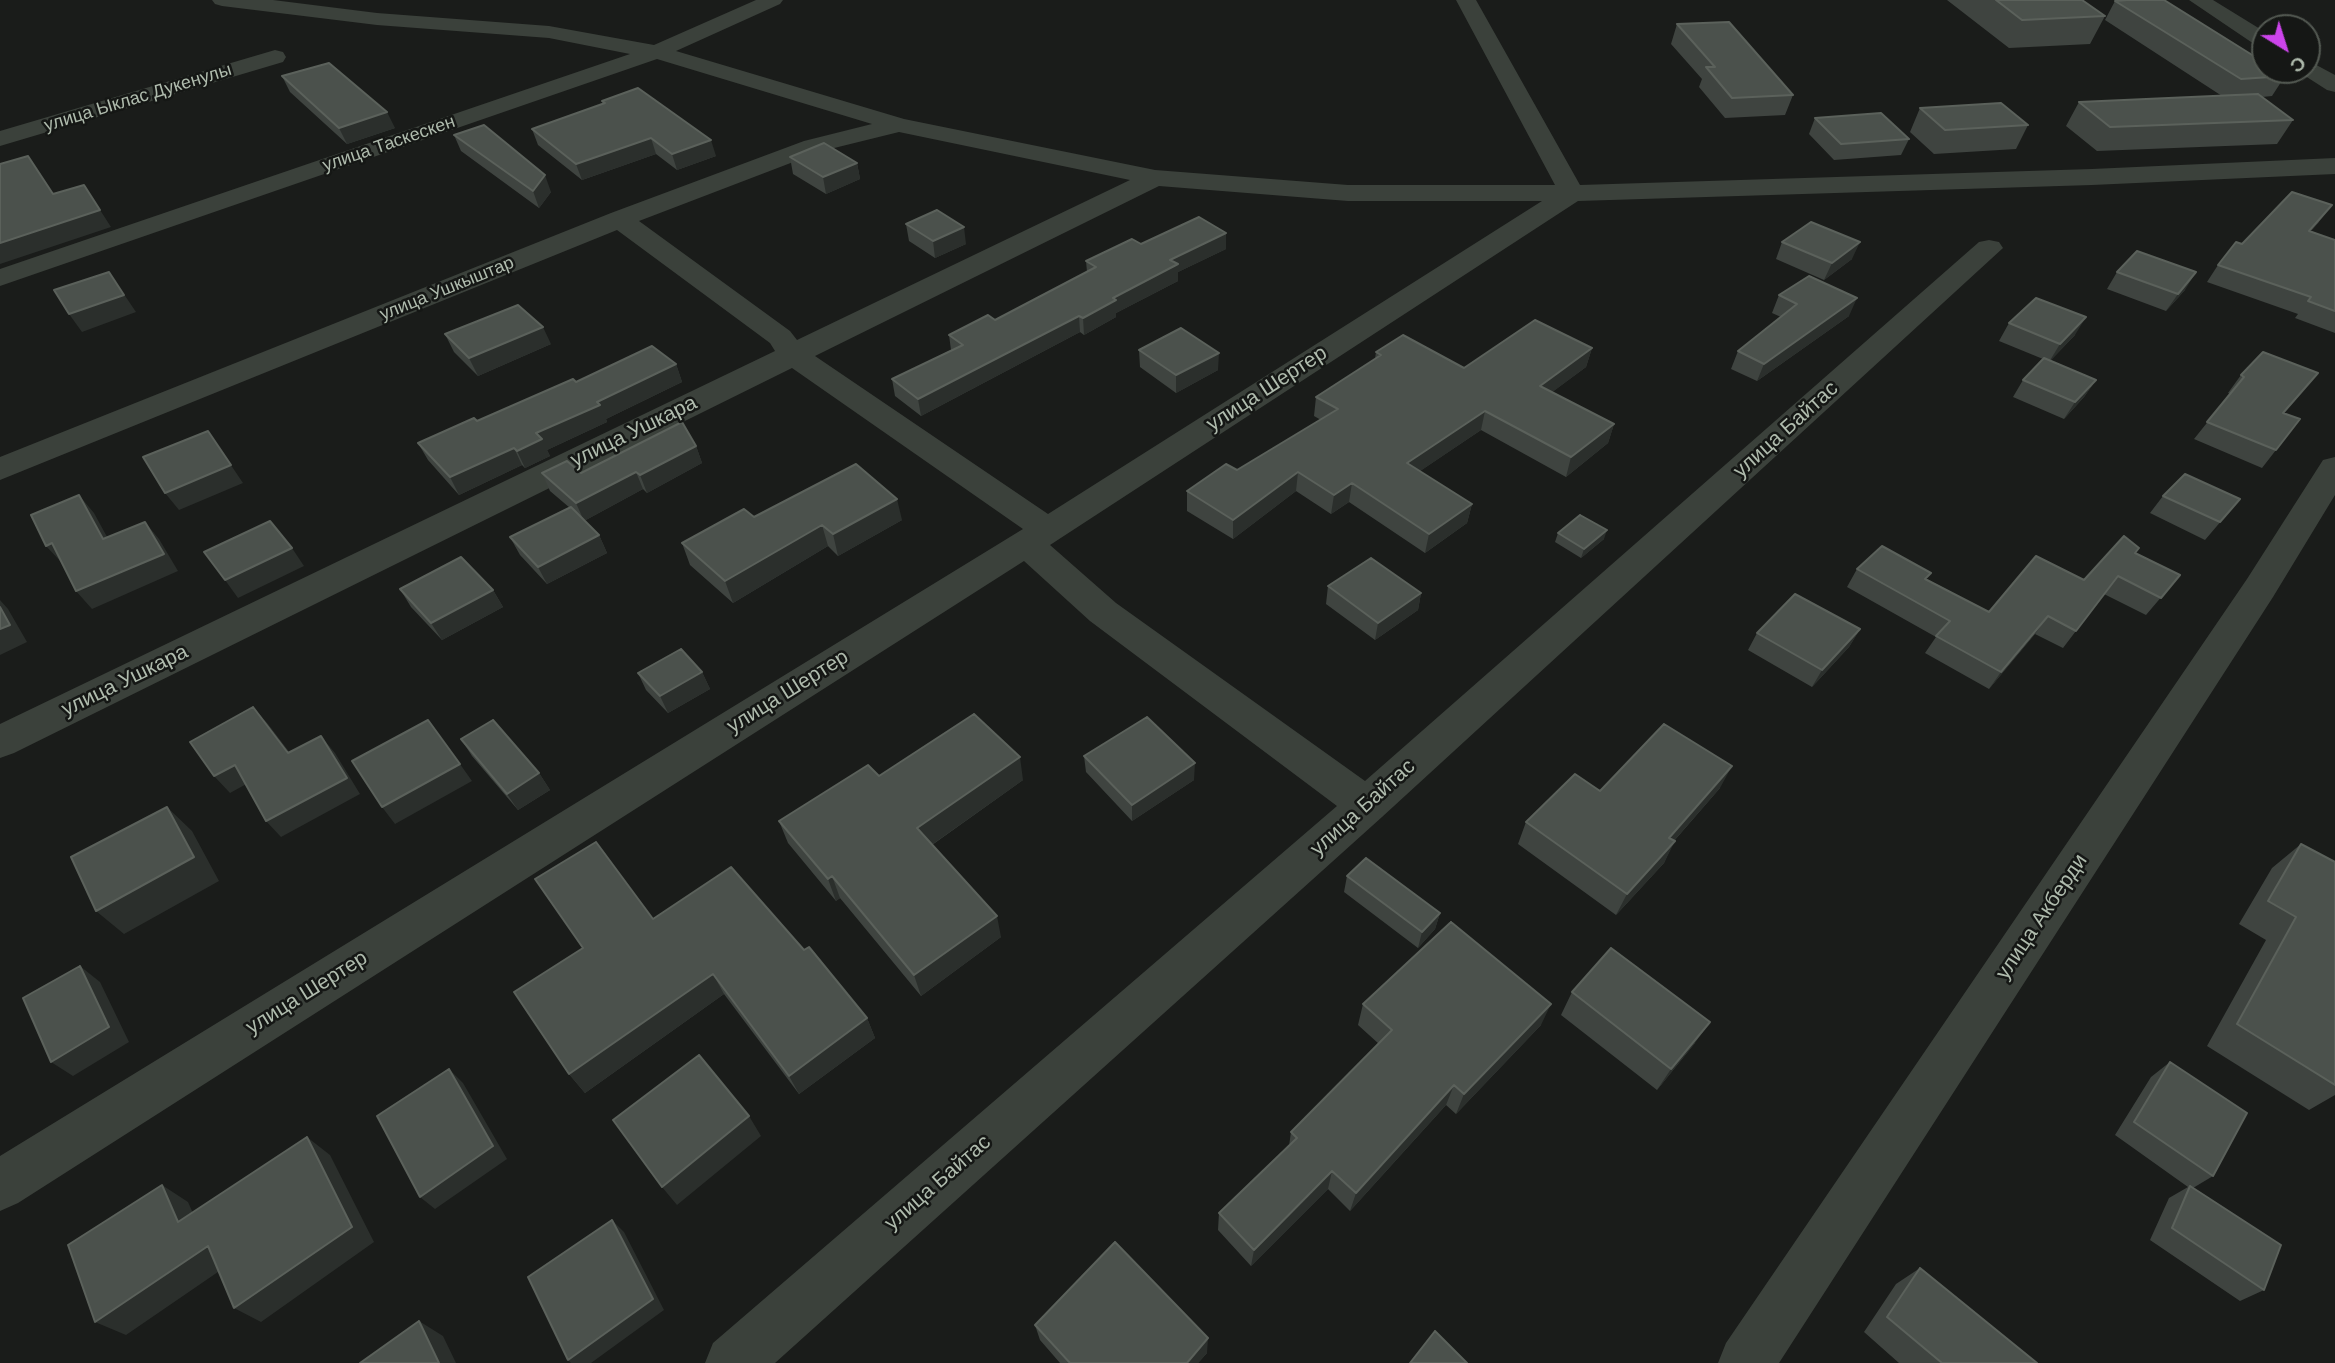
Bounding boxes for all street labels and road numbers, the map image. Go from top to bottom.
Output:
street label: улица Ыклас Дукенулы [42,59,234,137]
street label: улица Таскескен [320,111,458,177]
street label: улица Ушкыштар [377,252,517,326]
street label: улица Шертер [1202,341,1332,437]
street label: улица Байтас [1728,376,1844,484]
street label: улица Ушкара [567,391,701,473]
street label: улица Ушкара [58,640,192,722]
street label: улица Шертер [723,645,853,739]
street label: улица Байтас [1305,754,1421,862]
street label: улица Акберди [1991,849,2093,985]
street label: улица Шертер [242,946,372,1040]
street label: улица Байтас [880,1130,996,1236]

